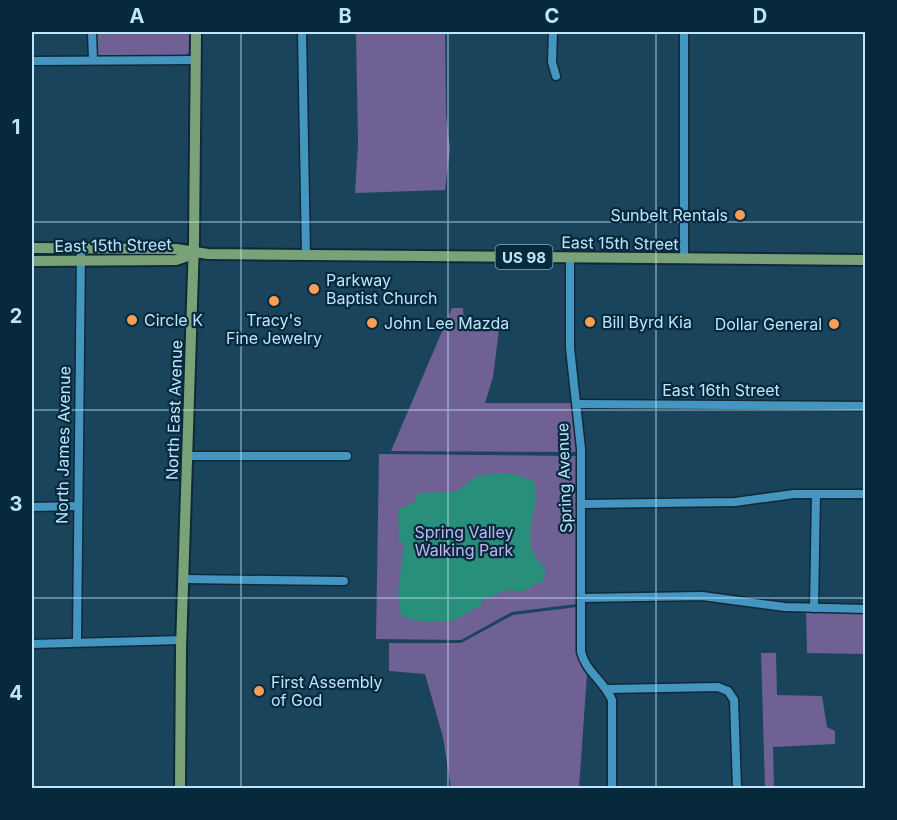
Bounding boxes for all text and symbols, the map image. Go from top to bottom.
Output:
text: A [130,4,145,28]
text: B [338,4,352,28]
text: C [545,4,559,28]
text: D [753,4,767,28]
text: 1 [12,115,20,139]
place label: Sunbelt Rentals [610,205,728,225]
marker: Sunbelt Rentals [733,208,747,222]
street label: East 15th Street [561,232,679,254]
street label: East 15th Street [54,234,172,256]
road number: US 98 [496,245,552,269]
place label: Parkway Baptist Church [326,270,438,308]
marker: Parkway Baptist Church [307,282,321,296]
marker: Tracy's Fine Jewelry [267,294,281,308]
text: 2 [10,304,22,328]
place label: Circle K [144,310,203,330]
place label: Tracy's Fine Jewelry [226,310,322,348]
place label: Bill Byrd Kia [602,312,692,332]
marker: Circle K [125,313,139,327]
place label: John Lee Mazda [384,313,509,333]
place label: Dollar General [715,314,822,334]
marker: Bill Byrd Kia [583,315,597,329]
marker: John Lee Mazda [365,316,379,330]
marker: Dollar General [827,317,841,331]
street label: North East Avenue [162,340,186,480]
street label: North James Avenue [52,366,74,524]
street label: East 16th Street [662,380,780,400]
street label: Spring Avenue [552,423,576,533]
text: 3 [10,492,22,516]
park label: Spring Valley Walking Park [415,522,513,560]
place label: First Assembly of God [271,672,383,710]
text: 4 [9,681,23,705]
marker: First Assembly of God [252,684,266,698]

